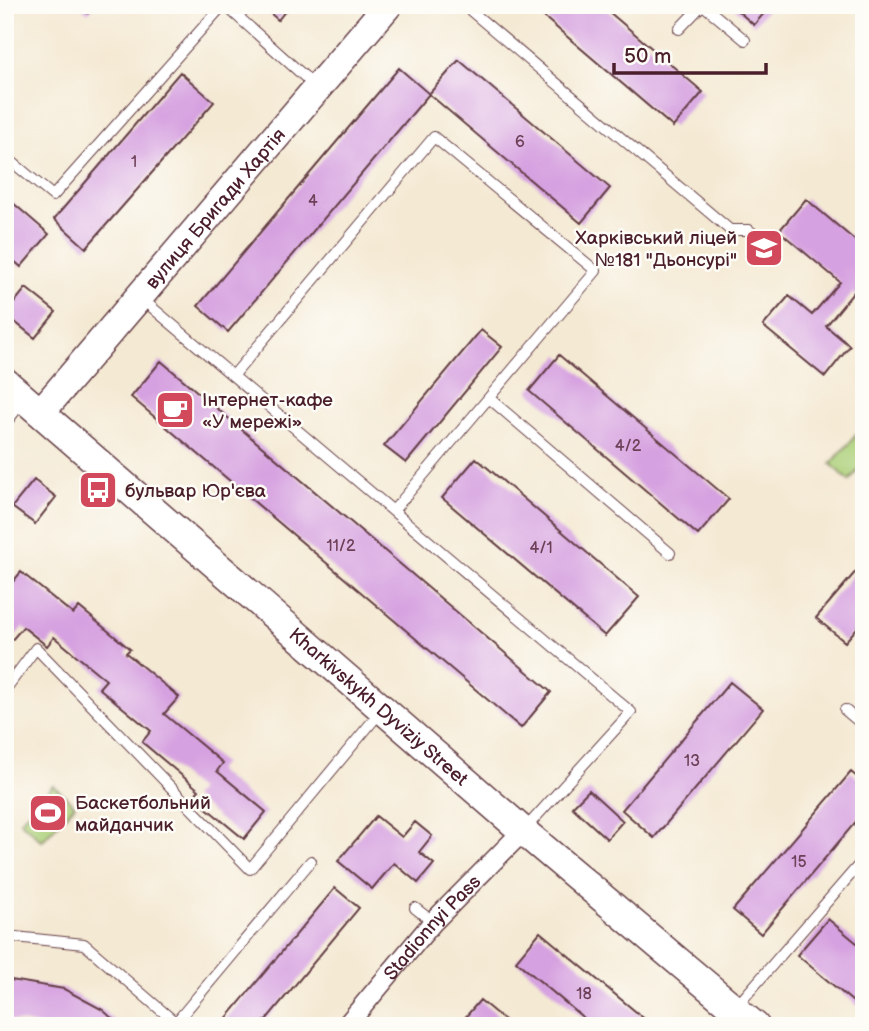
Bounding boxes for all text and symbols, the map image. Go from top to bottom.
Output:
scale bar [614,32,766,76]
text: 50 m [624,44,671,69]
street label: вулиця Бригади Хартія [141,124,291,294]
house number: 6 [515,133,525,152]
house number: 1 [131,153,137,172]
house number: 4 [308,192,318,211]
place label: Харківський ліцей №181 "Дьонсурі" [575,227,737,272]
school or university icon: Харківський ліцей №181 "Дьонсурі" [743,227,785,269]
cafe icon: Інтернет-кафе «У мережі» [154,389,196,431]
place label: Інтернет-кафе «У мережі» [202,389,333,434]
house number: 4/2 [615,437,642,456]
bus stop icon: бульвар Юр'єва [77,469,119,511]
place label: бульвар Юр'єва [125,480,266,503]
house number: 11/2 [326,537,356,556]
house number: 4/1 [529,539,553,558]
street label: Kharkivskykh Dyviziy Street [284,624,472,791]
house number: 13 [684,752,700,771]
sports icon: Баскетбольний майданчик [27,792,69,834]
place label: Баскетбольний майданчик [75,792,211,837]
house number: 15 [791,853,807,872]
street label: Stadionnyi Pass [379,871,486,985]
house number: 18 [576,985,592,1004]

